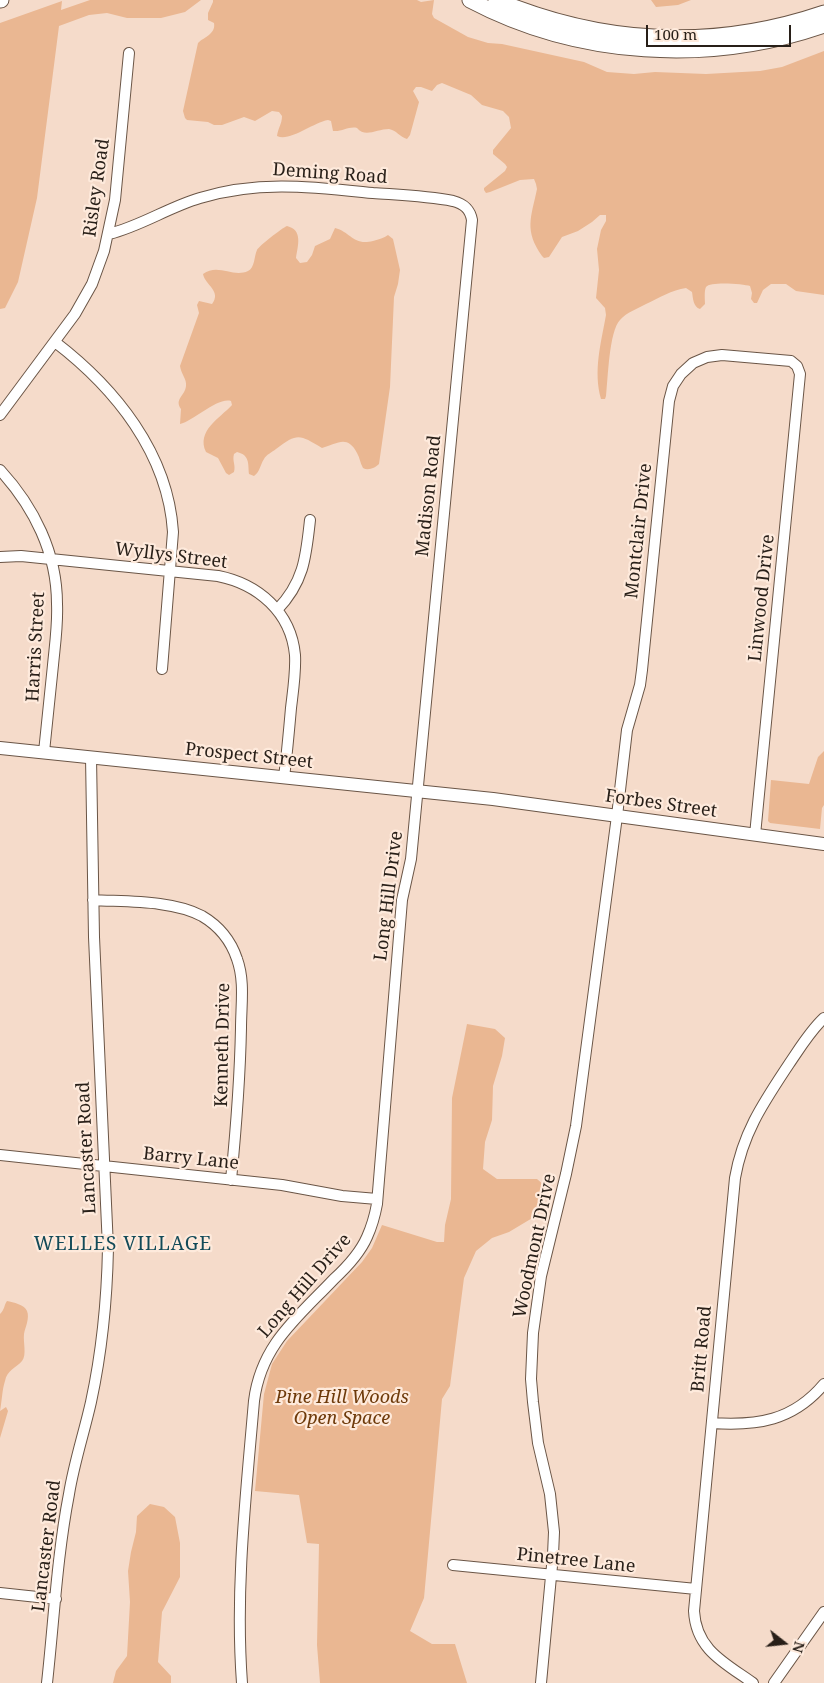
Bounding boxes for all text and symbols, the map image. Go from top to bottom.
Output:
scale bar [649,15,794,47]
text: 100 m [654,24,697,44]
street label: Risley Road [79,137,115,239]
street label: Deming Road [272,159,388,189]
street label: Madison Road [412,434,446,558]
street label: Montclair Drive [621,462,657,600]
street label: Linwood Drive [745,533,779,663]
street label: Wyllys Street [113,538,229,574]
street label: Harris Street [22,591,50,703]
street label: Prospect Street [184,739,314,773]
street label: Forbes Street [604,785,718,823]
street label: Long Hill Drive [370,830,408,962]
street label: Kenneth Drive [211,983,235,1107]
street label: Lancaster Road [73,1081,101,1215]
street label: Barry Lane [142,1143,240,1175]
street label: Woodmont Drive [509,1172,561,1320]
street label: Long Hill Drive [254,1230,356,1342]
district label: WELLES VILLAGE [32,1234,214,1256]
street label: Britt Road [687,1305,717,1393]
park label: Pine Hill Woods Open Space [275,1387,409,1430]
street label: Lancaster Road [28,1479,66,1613]
street label: Pinetree Lane [516,1544,636,1578]
north arrow [759,1618,809,1668]
text: N [788,1639,810,1655]

